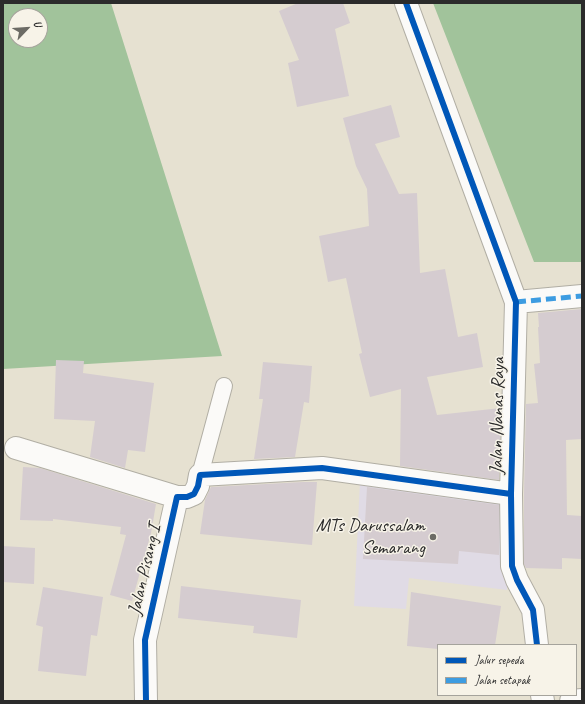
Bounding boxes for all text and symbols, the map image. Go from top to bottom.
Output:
north arrow [8,8,48,48]
text: U [31,18,45,29]
street label: Jalan Nanas Raya [486,357,510,475]
place label: MTs Darussalam Semarang [316,515,425,559]
street label: Jalan Pisang I [124,523,166,617]
marker: MTs Darussalam Semarang [428,532,438,542]
legend [437,644,577,696]
text: Jalur sepeda [475,652,523,668]
text: Jalan setapak [475,672,530,688]

